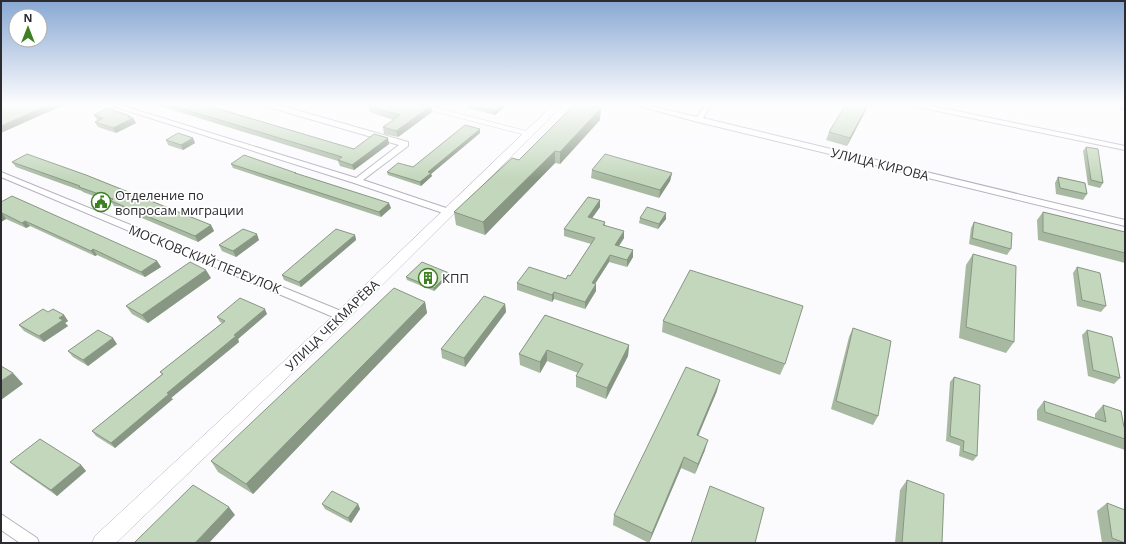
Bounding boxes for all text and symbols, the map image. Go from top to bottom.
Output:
north arrow [8,8,48,48]
text: N [24,10,32,25]
street label: УЛИЦА КИРОВА [829,143,932,185]
place label: Отделение по вопросам миграции [115,186,244,219]
public building icon: Отделение по вопросам миграции [90,191,112,213]
street label: МОСКОВСКИЙ ПЕРЕУЛОК [126,220,284,298]
building icon: КПП [417,267,439,289]
place label: КПП [442,269,469,287]
street label: УЛИЦА ЧЕКМАРЁВА [281,275,383,375]

